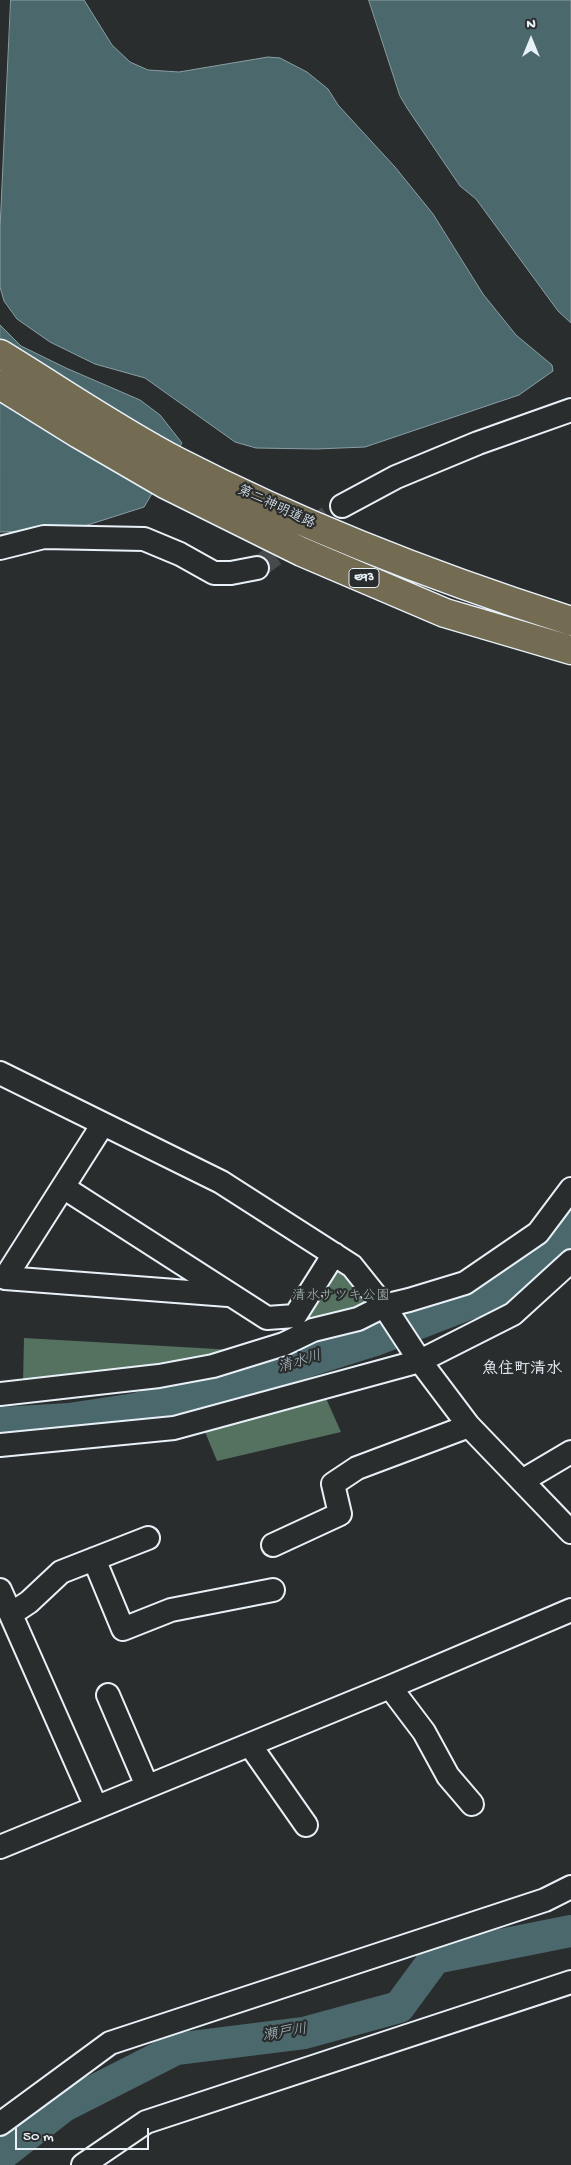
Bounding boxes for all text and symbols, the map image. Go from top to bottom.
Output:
north arrow [506,15,556,65]
text: N [526,16,536,33]
street label: 第二神明道路 [234,483,318,533]
road number: E93 [349,568,379,588]
park label: 清水サツキ公園 [292,1289,390,1305]
water label: 清水川 [276,1348,324,1378]
district label: 魚住町清水 [482,1361,562,1381]
water label: 瀬戸川 [261,2022,309,2046]
scale bar [18,2118,151,2150]
text: 50 m [23,2128,54,2146]

